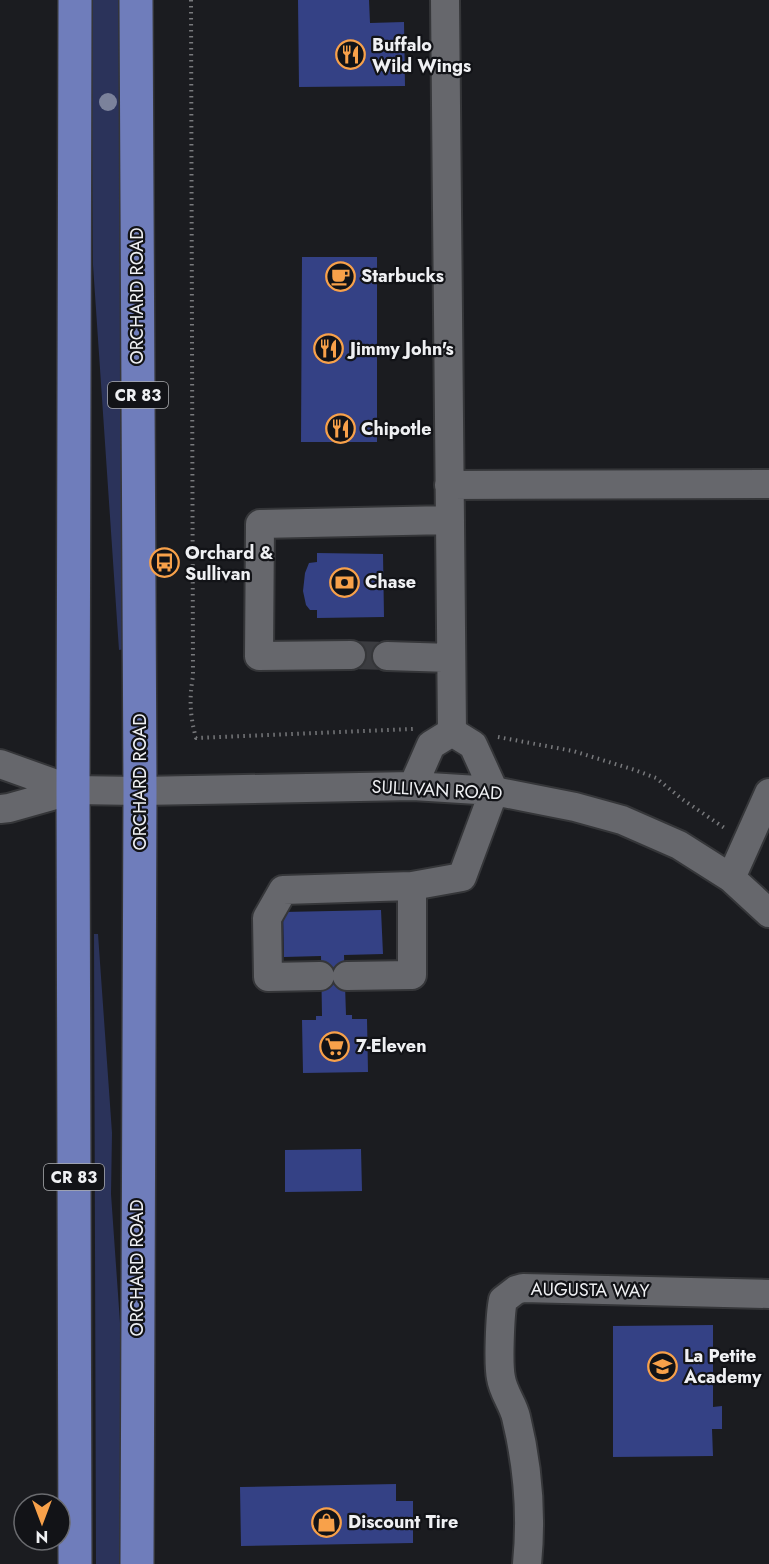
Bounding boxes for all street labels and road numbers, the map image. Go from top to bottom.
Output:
street label: ORCHARD ROAD [124,228,150,364]
road number: CR 83 [108,382,168,408]
street label: ORCHARD ROAD [127,714,153,850]
street label: SULLIVAN ROAD [371,774,503,806]
road number: CR 83 [44,1164,104,1190]
street label: ORCHARD ROAD [124,1200,150,1336]
street label: AUGUSTA WAY [530,1276,651,1304]

